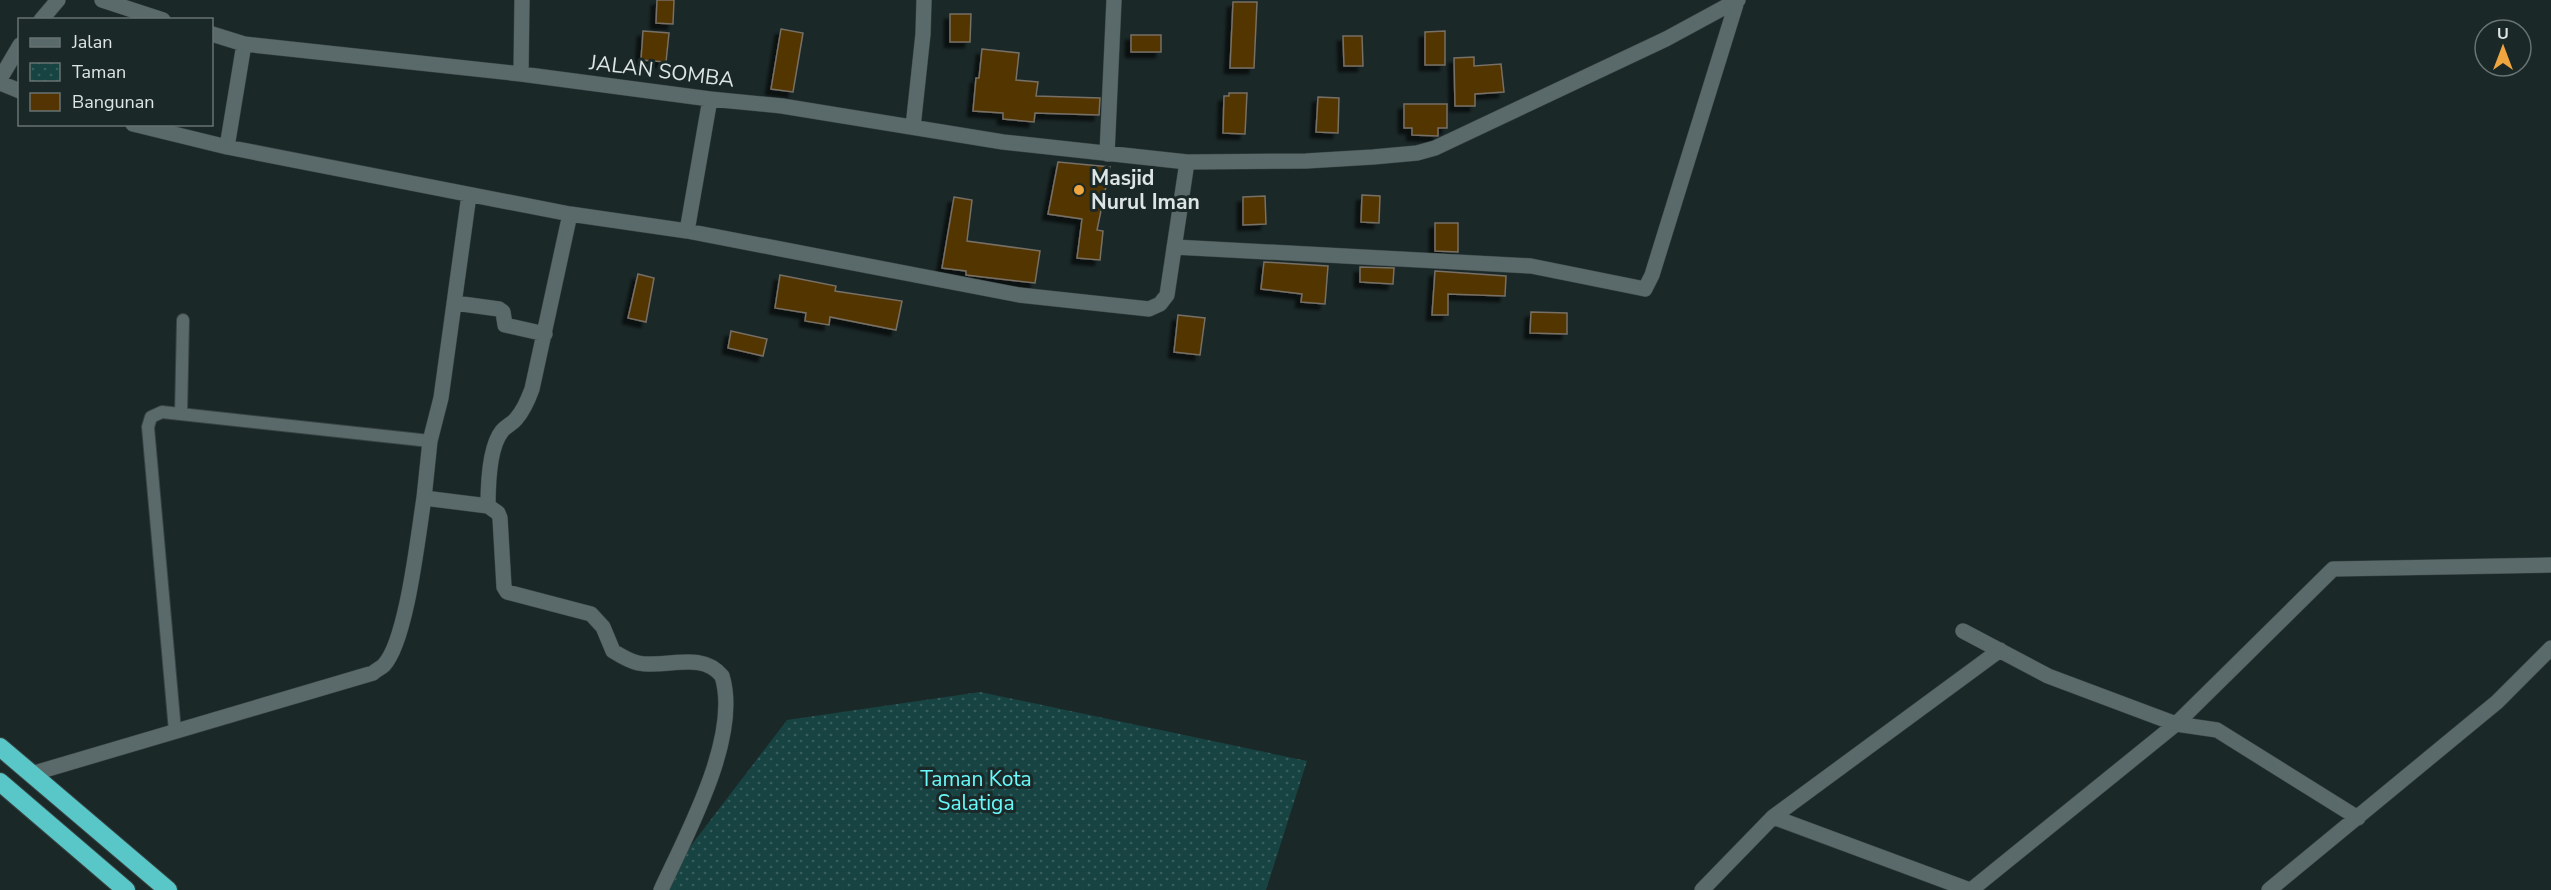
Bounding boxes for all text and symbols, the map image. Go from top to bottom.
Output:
legend [18,18,213,126]
north arrow [2473,18,2533,78]
text: U [2497,23,2509,45]
text: Jalan [71,30,112,54]
street label: JALAN SOMBA [587,48,736,94]
text: Taman [72,60,126,84]
text: Bangunan [72,90,155,114]
place label: Masjid Nurul Iman [1091,164,1200,216]
marker: Masjid Nurul Iman [1072,183,1086,197]
park label: Taman Kota Salatiga [920,765,1032,817]

